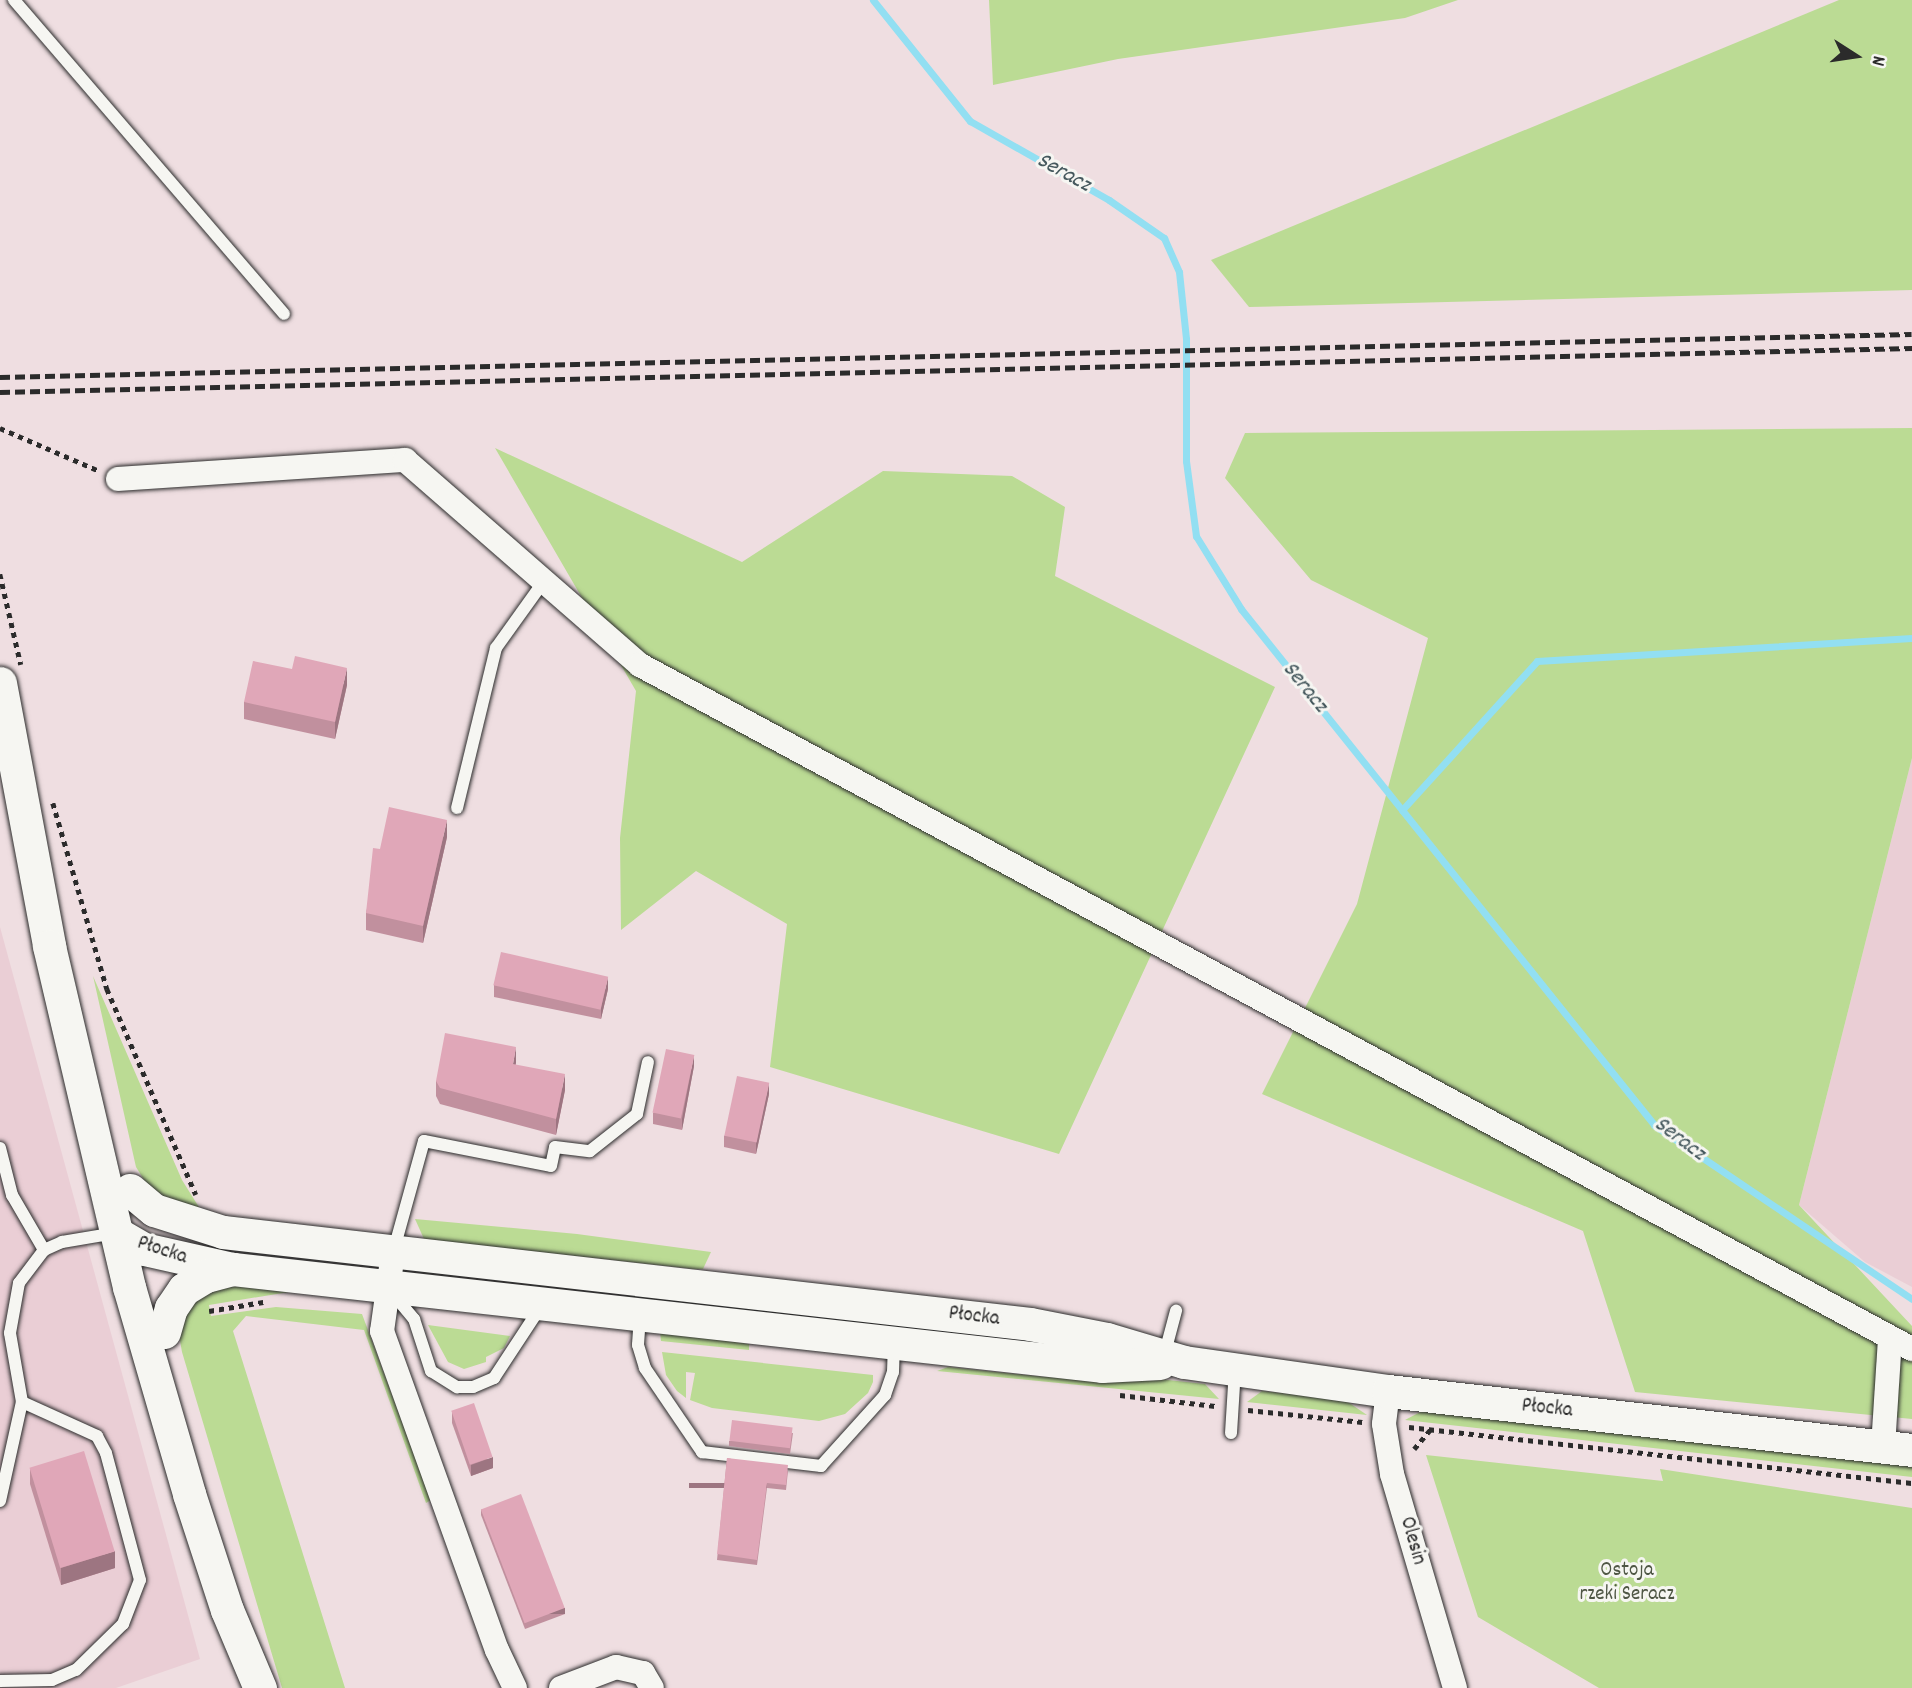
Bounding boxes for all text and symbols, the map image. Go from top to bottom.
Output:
north arrow [1821,21,1891,91]
text: N [1863,53,1891,68]
water label: Seracz [1031,148,1095,200]
water label: Seracz [1275,657,1333,719]
water label: Seracz [1648,1112,1710,1168]
street label: Płocka [134,1231,190,1271]
street label: Płocka [947,1301,1001,1333]
street label: Płocka [1520,1394,1574,1424]
street label: Olesin [1393,1514,1431,1568]
park label: Ostoja rzeki Seracz [1580,1558,1674,1608]

